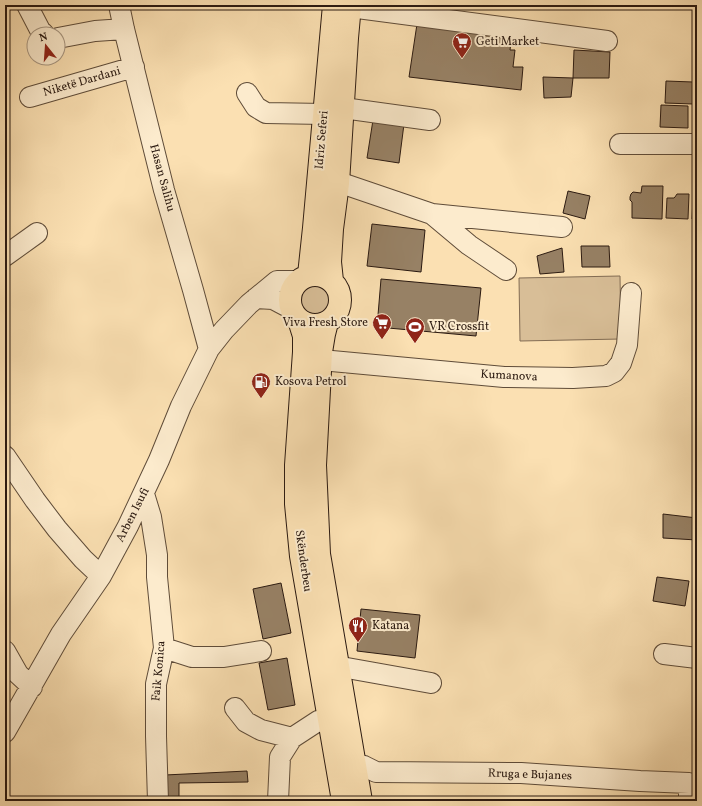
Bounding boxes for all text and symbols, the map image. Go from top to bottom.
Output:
north arrow [26,26,66,66]
text: N [37,30,50,46]
supermarket icon: Geti Market [451,31,473,59]
place label: Geti Market [476,34,539,50]
street label: Niketë Dardani [41,63,123,101]
street label: Idriz Seferi [311,110,333,170]
street label: Hasan Salihu [145,142,179,214]
supermarket icon: Viva Fresh Store [371,312,393,340]
place label: Viva Fresh Store [282,315,368,331]
sports icon: VR Crossfit [404,316,426,344]
place label: VR Crossfit [429,319,489,335]
street label: Kumanova [480,367,538,385]
fuel station icon: Kosova Petrol [250,371,272,399]
place label: Kosova Petrol [275,374,347,390]
street label: Arben Isufi [112,485,154,545]
street label: Skënderbeu [291,529,315,593]
restaurant icon: Katana [347,615,369,643]
place label: Katana [372,618,409,634]
street label: Faik Konica [148,640,170,702]
street label: Rruga e Bujanes [488,766,572,784]

